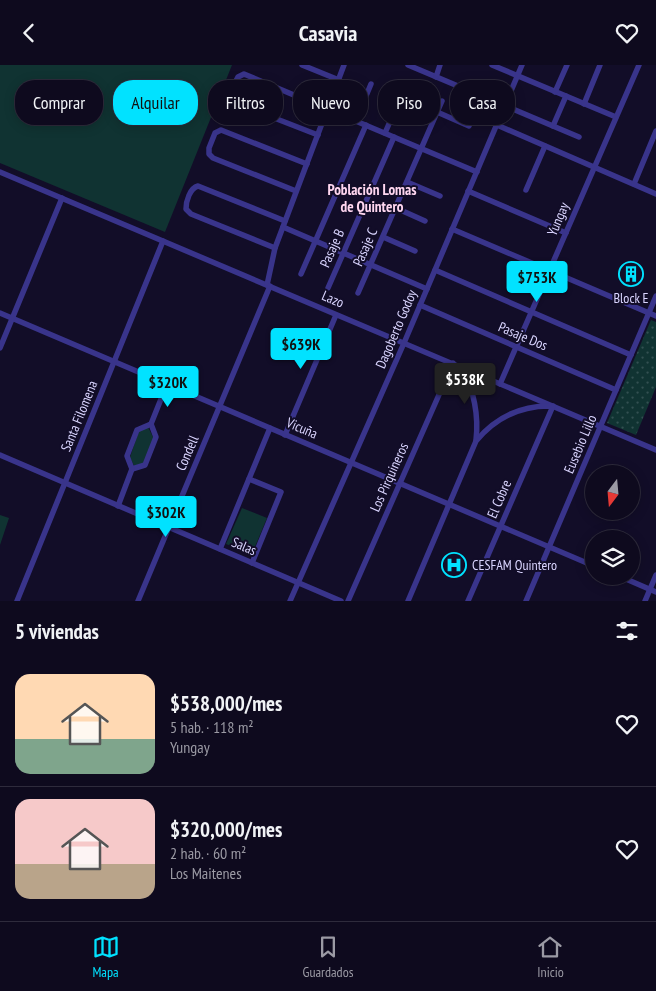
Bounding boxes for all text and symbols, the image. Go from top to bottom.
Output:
icon: back [15,19,43,47]
text: Casavia [299,19,357,47]
icon: heart [613,19,641,47]
chip: Comprar [15,80,103,125]
chip: Alquilar [113,80,198,125]
chip: Filtros [208,80,283,125]
chip: Nuevo [293,80,368,125]
chip: Piso [378,80,440,125]
chip: Casa [450,80,515,125]
district label: Población Lomas de Quintero [327,180,417,216]
street label: Yungay [543,199,573,238]
street label: Pasaje C [349,225,382,269]
street label: Pasaje B [316,226,348,270]
pin: $753K [502,261,572,303]
building icon: Block E [618,261,644,287]
text: $753K [518,267,556,287]
street label: Lazo [319,286,347,312]
street label: Dagoberto Godoy [371,286,421,371]
place label: Block E [614,289,648,307]
street label: Pasaje Dos [496,318,551,354]
pin: $639K [266,327,336,370]
text: $639K [282,334,320,354]
pin: $538K [430,363,500,405]
pin: $320K [133,365,203,408]
text: $538K [446,369,484,389]
text: $320K [149,372,187,392]
street label: Santa Filomena [57,378,101,454]
street label: Eusebio Lillo [560,412,600,476]
street label: Vicuña [283,413,320,443]
street label: Condell [172,432,203,473]
street label: Los Pirquineros [366,439,412,514]
north arrow [585,465,640,520]
map controls [585,465,640,585]
street label: El Cobre [483,477,515,521]
pin: $302K [131,495,201,538]
text: $302K [147,502,185,522]
button: layers [585,530,640,585]
street label: Salas [229,533,259,559]
hospital icon: CESFAM Quintero [441,552,467,578]
place label: CESFAM Quintero [472,556,557,574]
icon: filters [613,617,641,645]
text: 5 viviendas [15,618,99,645]
text: $538,000/mes [170,690,282,717]
icon: home [55,694,115,754]
icon: heart [613,710,641,738]
text: 5 hab. · 118 m² [170,717,254,737]
text: Yungay [170,737,210,757]
text: $320,000/mes [170,816,282,843]
icon: home [55,819,115,879]
icon: heart [613,835,641,863]
text: 2 hab. · 60 m² [170,843,246,863]
text: Los Maitenes [170,863,242,883]
tab: Mapa [92,933,120,981]
tab: Guardados [303,933,353,981]
tab: Inicio [536,933,564,981]

